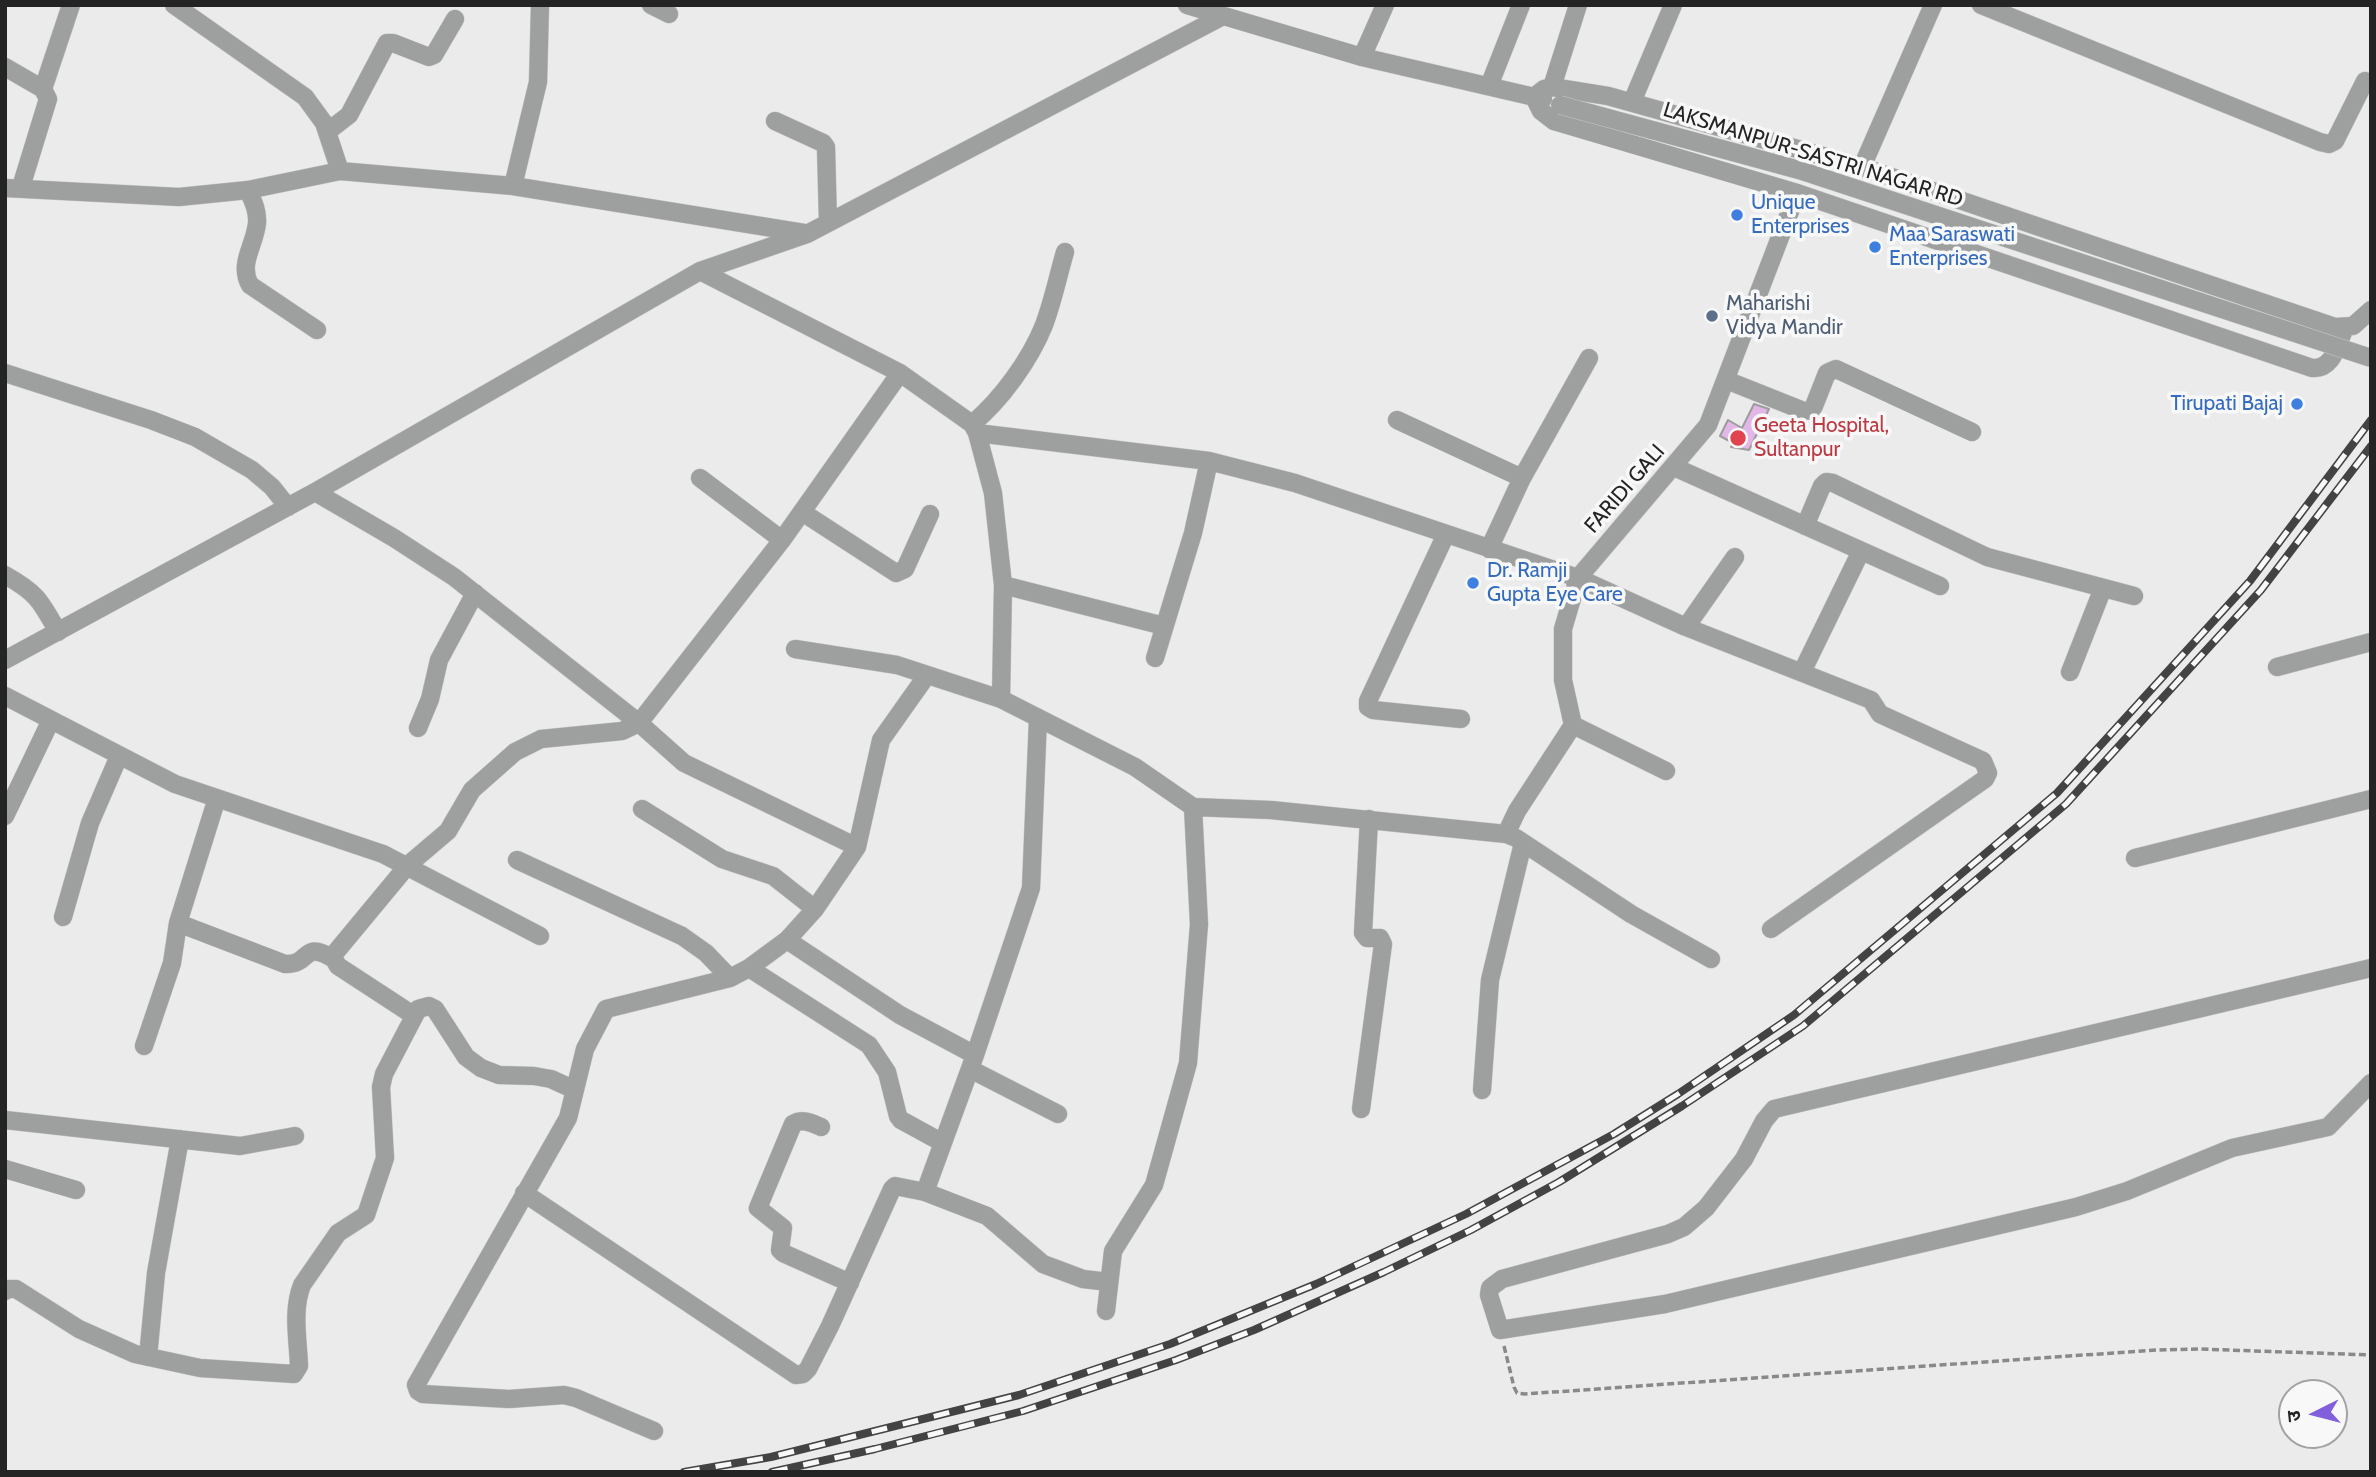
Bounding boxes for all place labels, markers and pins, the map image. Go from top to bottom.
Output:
place label: Unique Enterprises [1751,190,1849,240]
marker: Unique Enterprises [1729,207,1745,223]
place label: Maa Saraswati Enterprises [1889,222,2015,272]
marker: Maa Saraswati Enterprises [1867,239,1883,255]
place label: Maharishi Vidya Mandir [1726,291,1843,341]
marker: Maharishi Vidya Mandir [1704,308,1720,324]
place label: Tirupati Bajaj [2170,391,2283,417]
marker: Tirupati Bajaj [2289,396,2305,412]
place label: Geeta Hospital, Sultanpur [1754,413,1889,463]
marker: Geeta Hospital, Sultanpur [1728,428,1748,448]
place label: Dr. Ramji Gupta Eye Care [1487,558,1623,608]
marker: Dr. Ramji Gupta Eye Care [1465,575,1481,591]

